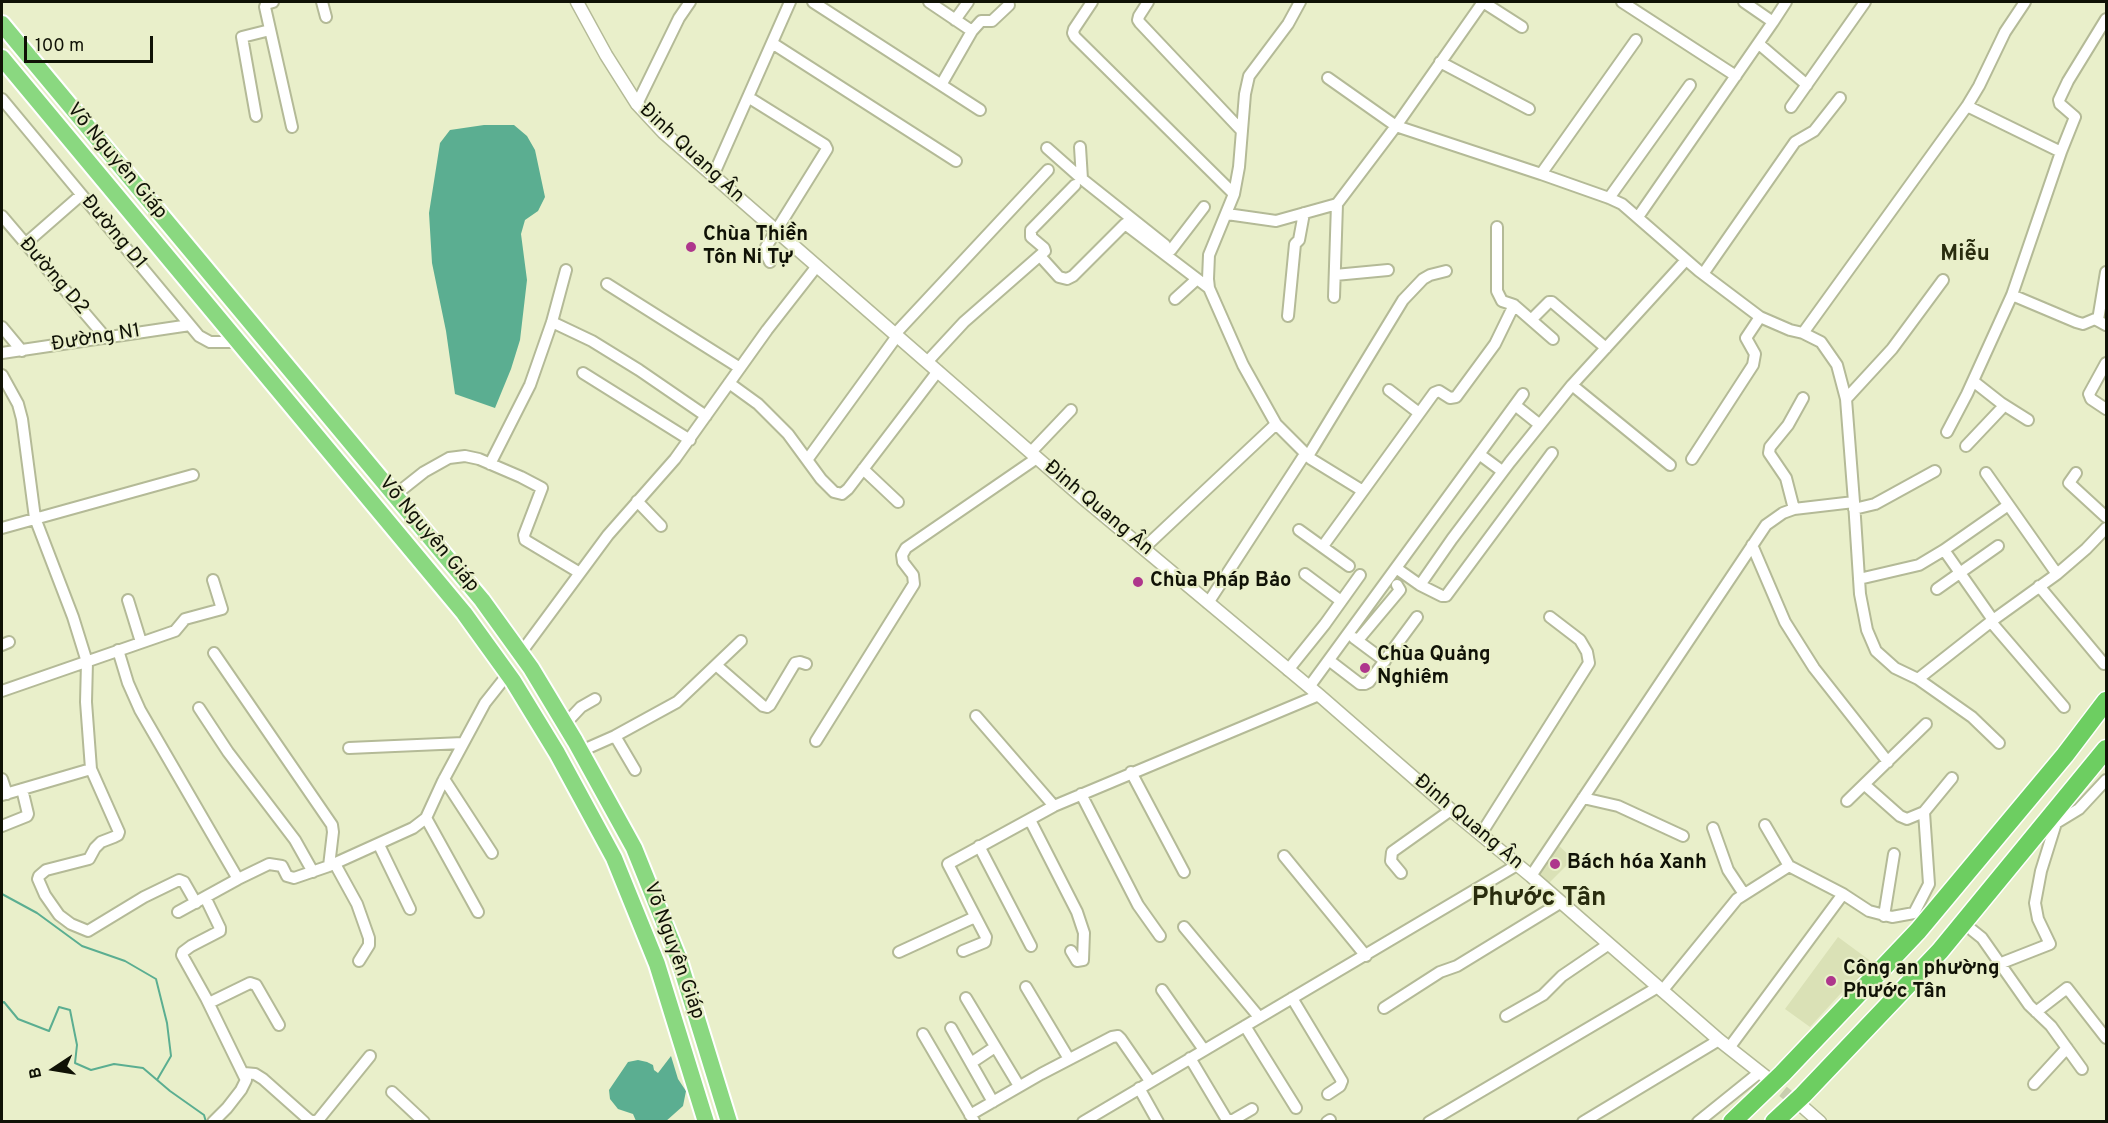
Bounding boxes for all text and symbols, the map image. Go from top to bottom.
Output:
scale bar [27,24,156,62]
text: 100 m [35,35,84,58]
street label: Võ Nguyên Giáp [60,99,172,225]
street label: Đinh Quang Ân [633,99,749,209]
street label: Đường D1 [75,191,151,275]
place label: Chùa Thiền Tôn Ni Tự [703,224,808,271]
street label: Đường D2 [13,234,93,320]
marker: Chùa Thiền Tôn Ni Tự [684,240,698,254]
district label: Miễu [1940,243,1990,269]
street label: Đường N1 [50,320,142,358]
street label: Đinh Quang Ân [1039,456,1157,562]
street label: Võ Nguyên Giáp [372,472,484,598]
place label: Chùa Pháp Bảo [1150,570,1291,594]
marker: Chùa Pháp Bảo [1131,575,1145,589]
place label: Chùa Quảng Nghiêm [1377,644,1491,691]
marker: Chùa Quảng Nghiêm [1358,661,1372,675]
street label: Đinh Quang Ân [1409,770,1527,876]
place label: Bách hóa Xanh [1567,852,1707,876]
marker: Bách hóa Xanh [1548,857,1562,871]
street label: Võ Nguyên Giáp [637,879,709,1023]
district label: Phước Tân [1472,884,1606,916]
place label: Công an phường Phước Tân [1843,958,2000,1005]
marker: Công an phường Phước Tân [1824,974,1838,988]
north arrow [24,1039,84,1099]
text: B [25,1065,47,1080]

